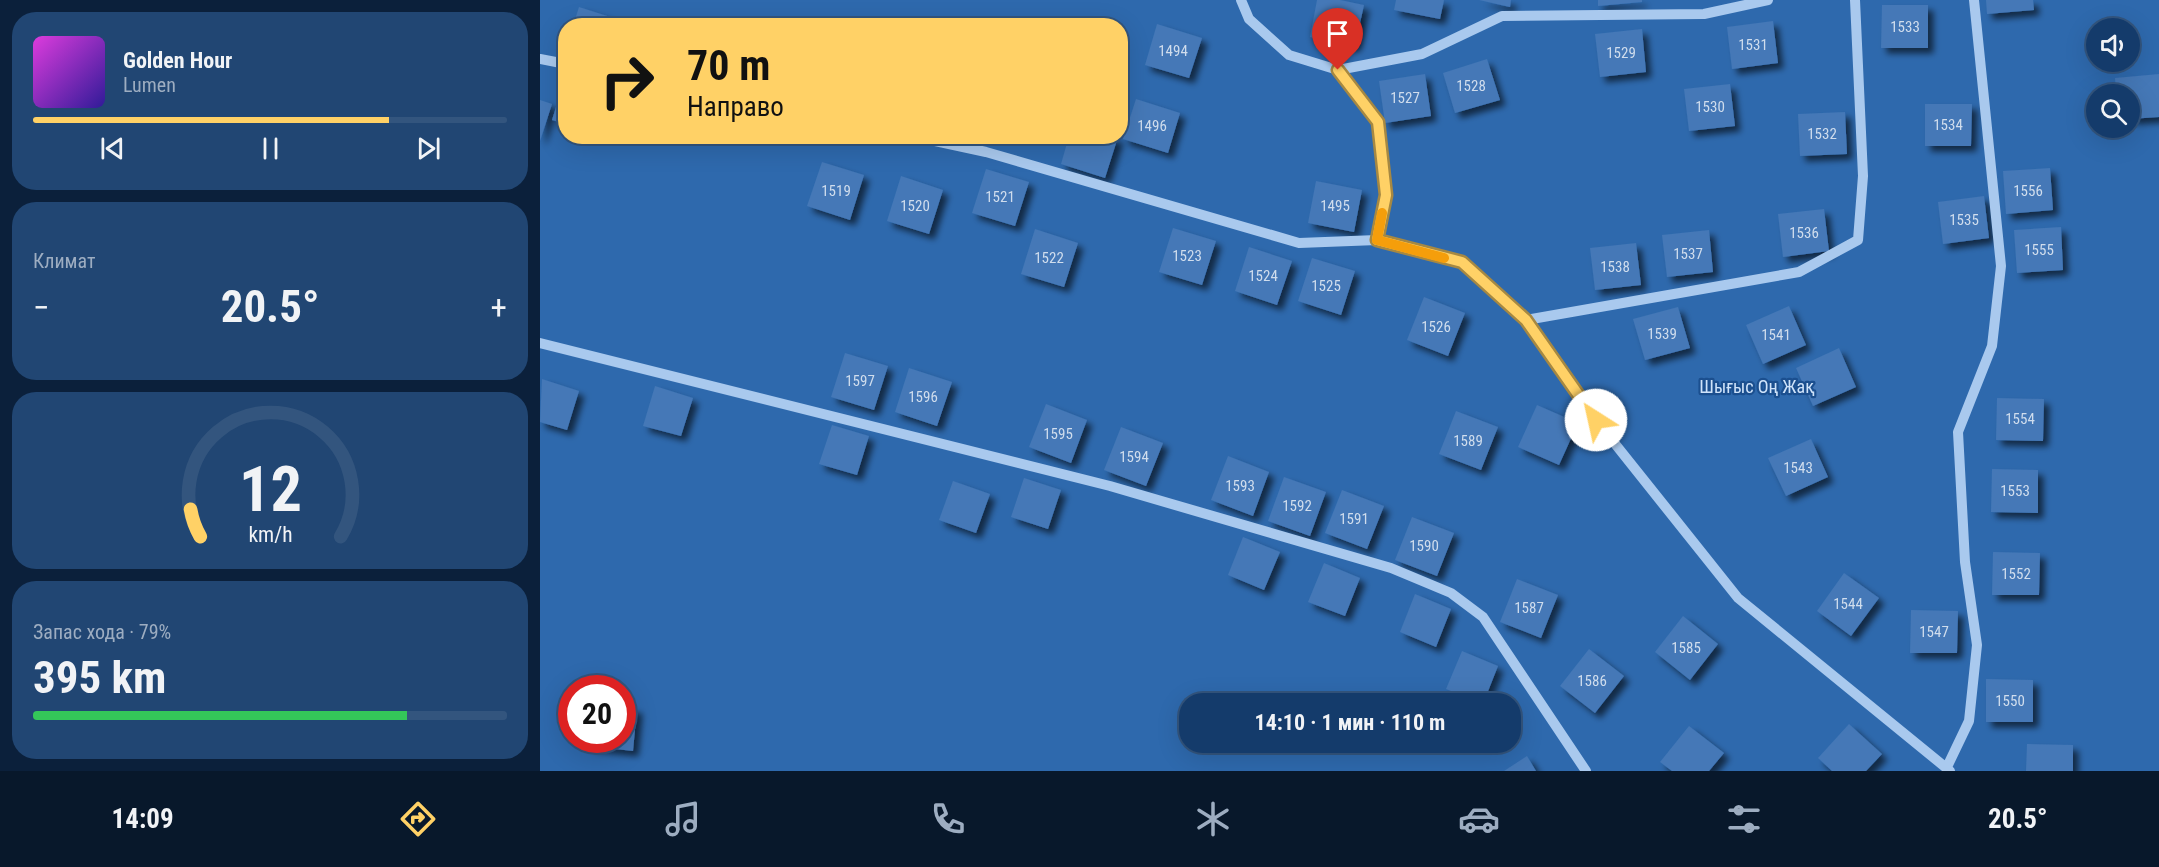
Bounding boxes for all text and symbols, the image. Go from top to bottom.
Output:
pin [1312,8,1363,70]
icon: arrive [1321,17,1354,50]
house number: 1533 [1890,18,1920,36]
map controls [2086,18,2140,138]
button: sound [2086,18,2140,72]
house number: 1531 [1738,36,1768,54]
text: 70 m [687,41,770,90]
icon: right [588,42,666,120]
house number: 1494 [1158,42,1188,60]
house number: 1529 [1606,44,1636,62]
text: Golden Hour [123,48,232,73]
text: Lumen [123,73,176,97]
house number: 1528 [1456,77,1486,95]
button: search [2086,84,2140,138]
house number: 1527 [1390,89,1420,107]
text: Направо [687,91,784,123]
house number: 1530 [1695,98,1725,116]
house number: 1534 [1933,116,1963,134]
house number: 1496 [1137,117,1167,135]
house number: 1532 [1807,125,1837,143]
icon: previous [96,132,129,165]
icon: pause [254,132,287,165]
icon: next [412,132,445,165]
house number: 1519 [821,182,851,200]
house number: 1556 [2013,182,2043,200]
house number: 1521 [985,188,1015,206]
house number: 1520 [900,197,930,215]
house number: 1495 [1320,197,1350,215]
house number: 1535 [1949,211,1979,229]
house number: 1536 [1789,224,1819,242]
house number: 1555 [2024,241,2054,259]
house number: 1537 [1673,245,1703,263]
house number: 1523 [1172,247,1202,265]
text: Климат [33,249,95,273]
house number: 1522 [1034,249,1064,267]
house number: 1538 [1600,258,1630,276]
house number: 1524 [1248,267,1278,285]
house number: 1525 [1311,277,1341,295]
text: 20.5° [221,280,319,333]
text: − [33,288,50,327]
text: + [491,288,507,327]
house number: 1526 [1421,318,1451,336]
house number: 1539 [1647,325,1677,343]
house number: 1541 [1761,326,1791,344]
house number: 1597 [845,372,875,390]
park label: Шығыс Оң Жақ [1699,376,1815,397]
house number: 1596 [908,388,938,406]
position arrow [1564,388,1628,452]
house number: 1554 [2005,410,2035,428]
house number: 1595 [1043,425,1073,443]
house number: 1589 [1453,432,1483,450]
house number: 1594 [1119,448,1149,466]
text: 12 [238,454,302,527]
house number: 1543 [1783,459,1813,477]
house number: 1593 [1225,477,1255,495]
house number: 1553 [2000,482,2030,500]
house number: 1592 [1282,497,1312,515]
house number: 1591 [1339,510,1369,528]
text: km/h [248,523,292,548]
house number: 1590 [1409,537,1439,555]
house number: 1552 [2001,565,2031,583]
house number: 1544 [1833,595,1863,613]
house number: 1587 [1514,599,1544,617]
text: Запас хода · 79% [33,620,171,644]
house number: 1547 [1919,623,1949,641]
house number: 1585 [1671,639,1701,657]
text: 395 km [33,651,166,704]
house number: 1586 [1577,672,1607,690]
speed limit sign: 20 [558,675,636,753]
house number: 1550 [1995,692,2025,710]
text: 14:10 · 1 мин · 110 m [1255,710,1445,735]
icon: directions [397,798,439,840]
icon: music [662,798,704,840]
icon: phone [927,798,969,840]
icon: climate [1192,798,1234,840]
icon: car [1458,798,1500,840]
icon: filters [1723,798,1765,840]
text: 14:09 [112,803,174,835]
text: 20.5° [1988,803,2047,835]

